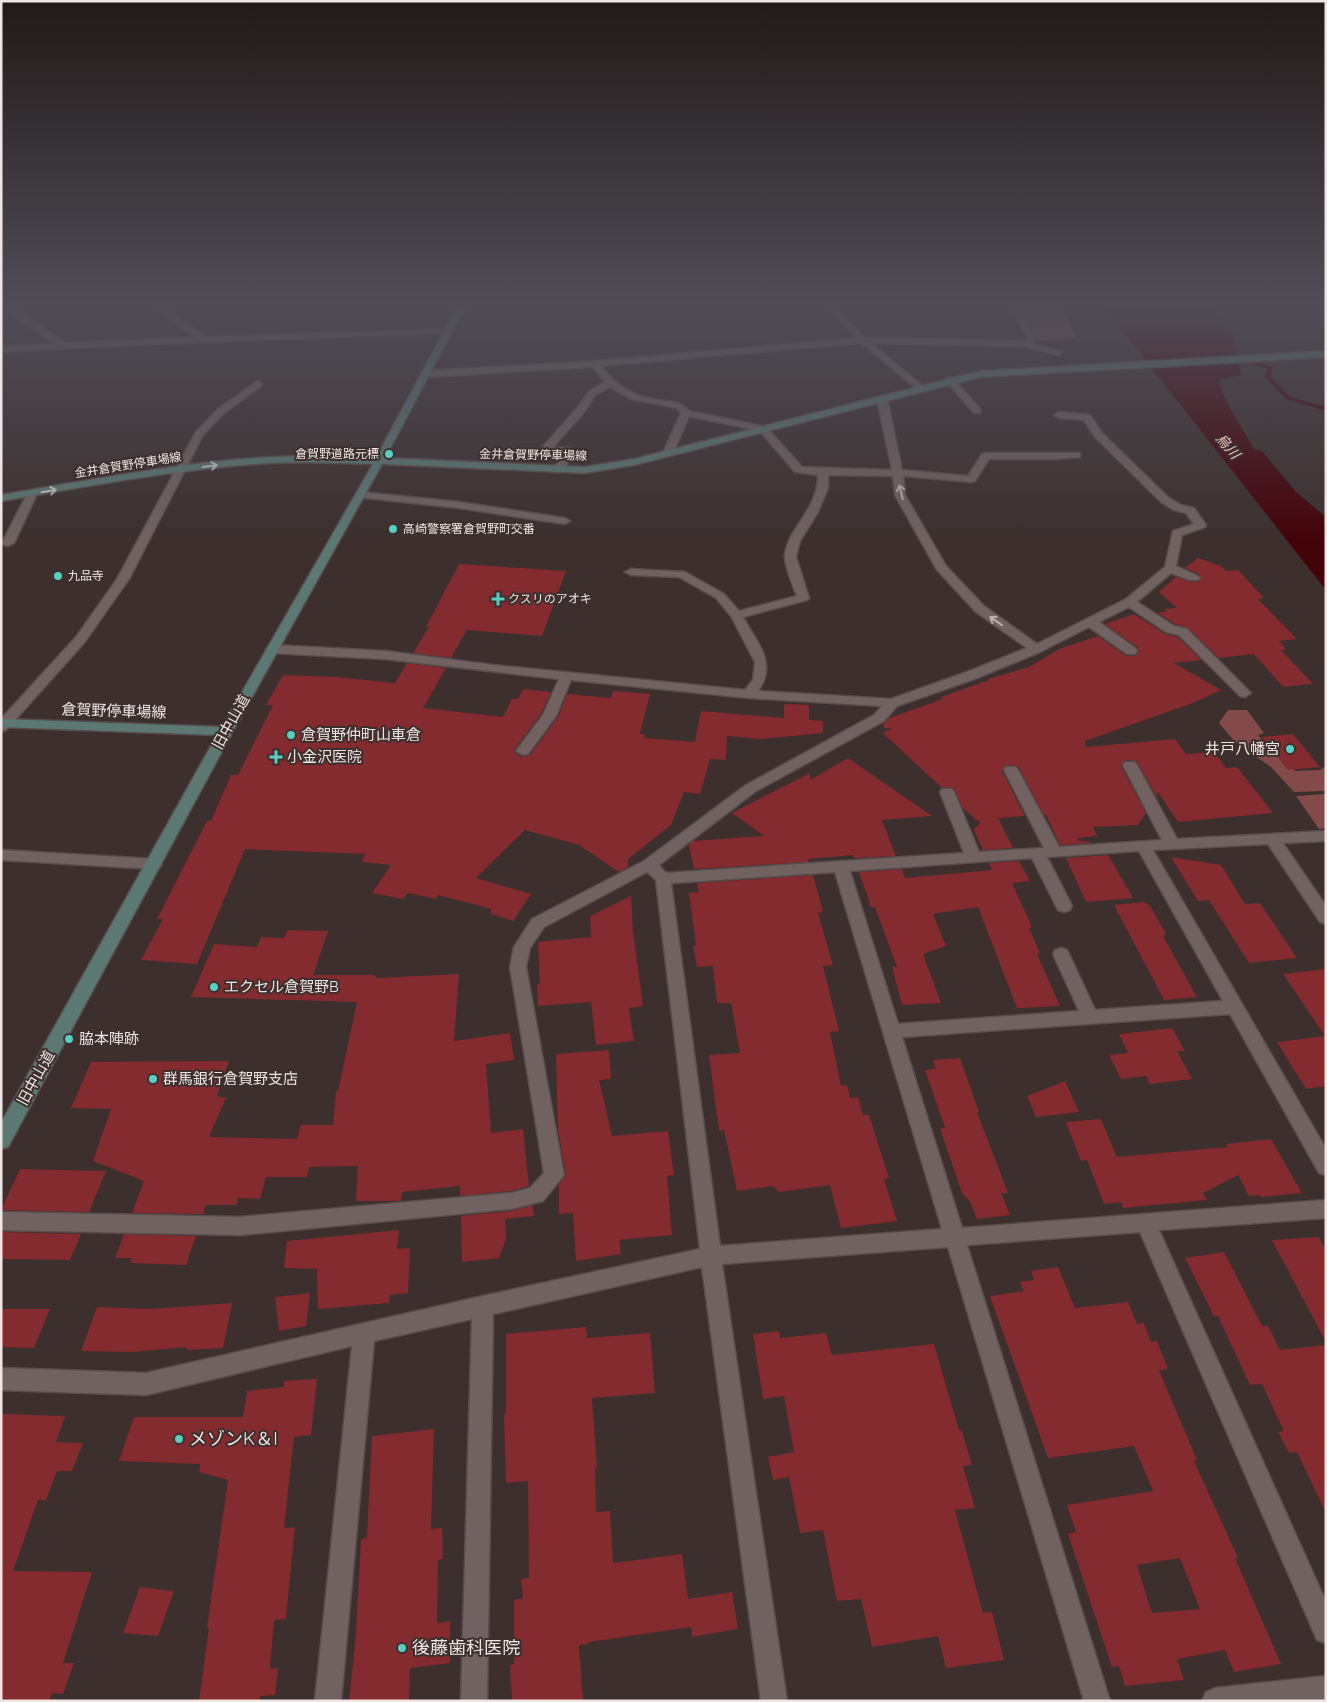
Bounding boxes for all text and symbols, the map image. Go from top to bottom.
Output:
water label: 烏川 [1212,430,1245,464]
place label: 倉賀野道路元標 [295,446,379,461]
street label: 金井倉賀野停車場線 [479,446,587,463]
marker: 倉賀野道路元標 [383,448,395,460]
street label: 金井倉賀野停車場線 [73,449,182,480]
one-way arrow [202,461,218,471]
one-way arrow [41,485,57,495]
one-way arrow [896,485,906,501]
place label: 高崎警察署倉賀野町交番 [403,521,535,536]
marker: 高崎警察署倉賀野町交番 [387,523,399,535]
place label: 九品寺 [68,568,104,583]
marker: 九品寺 [52,570,64,582]
place label: クスリのアオキ [508,591,592,606]
marker: クスリのアオキ [492,593,504,605]
one-way arrow [989,616,1003,626]
street label: 旧中山道 [208,691,253,753]
street label: 倉賀野停車場線 [61,699,167,722]
place label: 倉賀野仲町山車倉 [301,725,421,744]
marker: 倉賀野仲町山車倉 [285,729,297,741]
place label: 井戸八幡宮 [1205,739,1280,758]
marker: 井戸八幡宮 [1284,743,1296,755]
place label: 小金沢医院 [287,747,362,766]
marker: 小金沢医院 [269,750,283,764]
place label: エクセル倉賀野B [224,977,339,996]
marker: エクセル倉賀野B [208,981,220,993]
place label: 脇本陣跡 [79,1029,139,1048]
marker: 脇本陣跡 [63,1033,75,1045]
street label: 旧中山道 [13,1047,58,1109]
place label: 群馬銀行倉賀野支店 [163,1069,298,1088]
marker: 群馬銀行倉賀野支店 [147,1073,159,1085]
place label: メゾンK＆I [189,1427,278,1450]
marker: メゾンK＆I [173,1433,185,1445]
place label: 後藤歯科医院 [412,1636,520,1659]
marker: 後藤歯科医院 [396,1642,408,1654]

